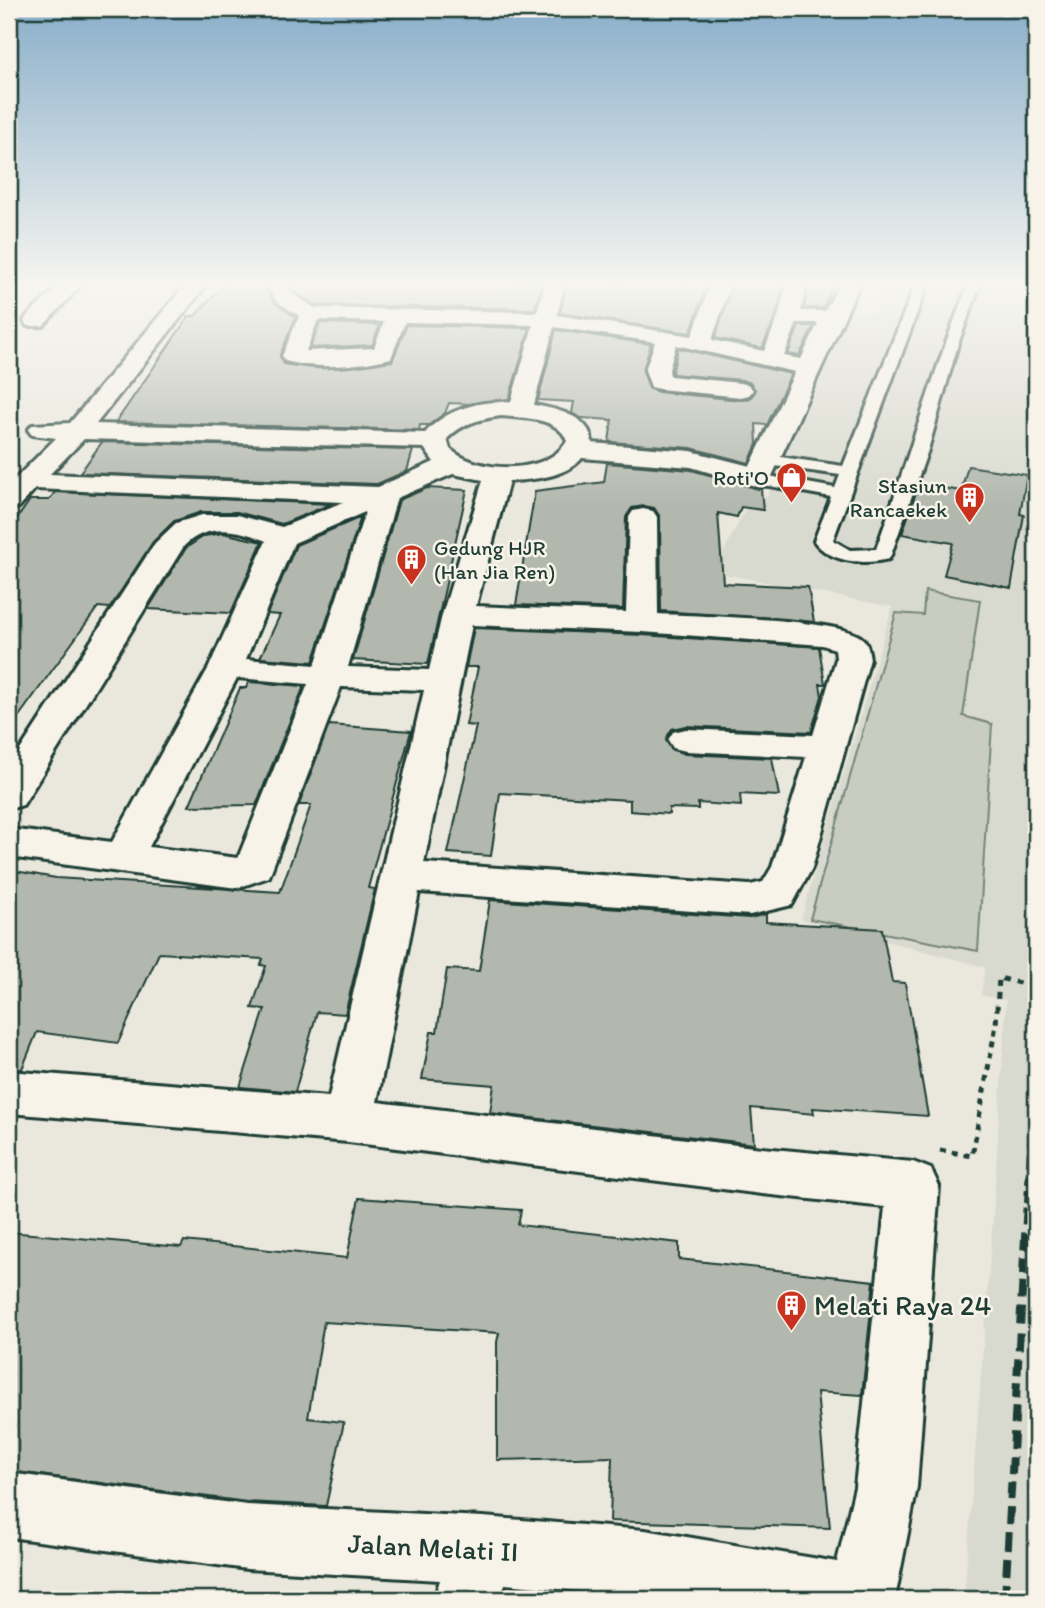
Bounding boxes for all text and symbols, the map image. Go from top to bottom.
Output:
shop icon: Roti'O [775,461,809,505]
place label: Roti'O [713,465,769,490]
place label: Stasiun Rancaekek [850,473,947,522]
building icon: Stasiun Rancaekek [953,481,987,525]
place label: Gedung HJR (Han Jia Ren) [434,535,555,584]
building icon: Gedung HJR (Han Jia Ren) [394,543,428,587]
building icon: Melati Raya 24 [774,1288,808,1332]
place label: Melati Raya 24 [814,1288,991,1322]
street label: Jalan Melati II [347,1526,519,1568]

